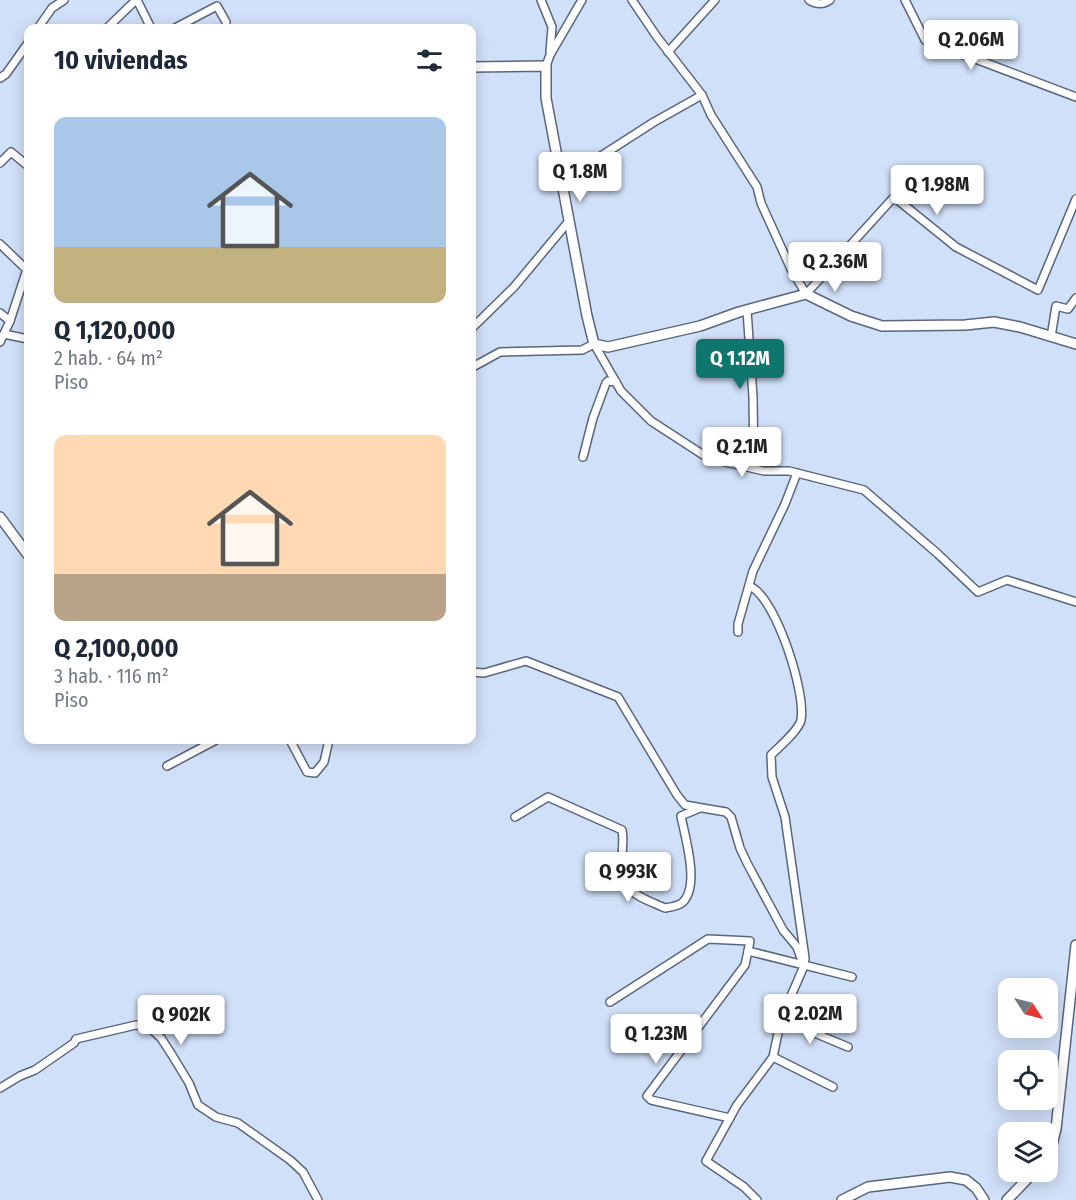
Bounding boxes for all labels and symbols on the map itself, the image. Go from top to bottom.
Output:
pin: Q 2.06M [916,20,1026,71]
pin: Q 1.8M [531,152,629,203]
pin: Q 1.98M [882,165,992,216]
pin: Q 2.36M [780,242,890,293]
pin: Q 1.12M [685,339,795,390]
pin: Q 2.1M [693,427,791,478]
pin: Q 993K [579,852,677,903]
north arrow [998,978,1058,1038]
pin: Q 2.02M [755,994,865,1045]
pin: Q 902K [132,995,230,1046]
pin: Q 1.23M [601,1014,711,1065]

